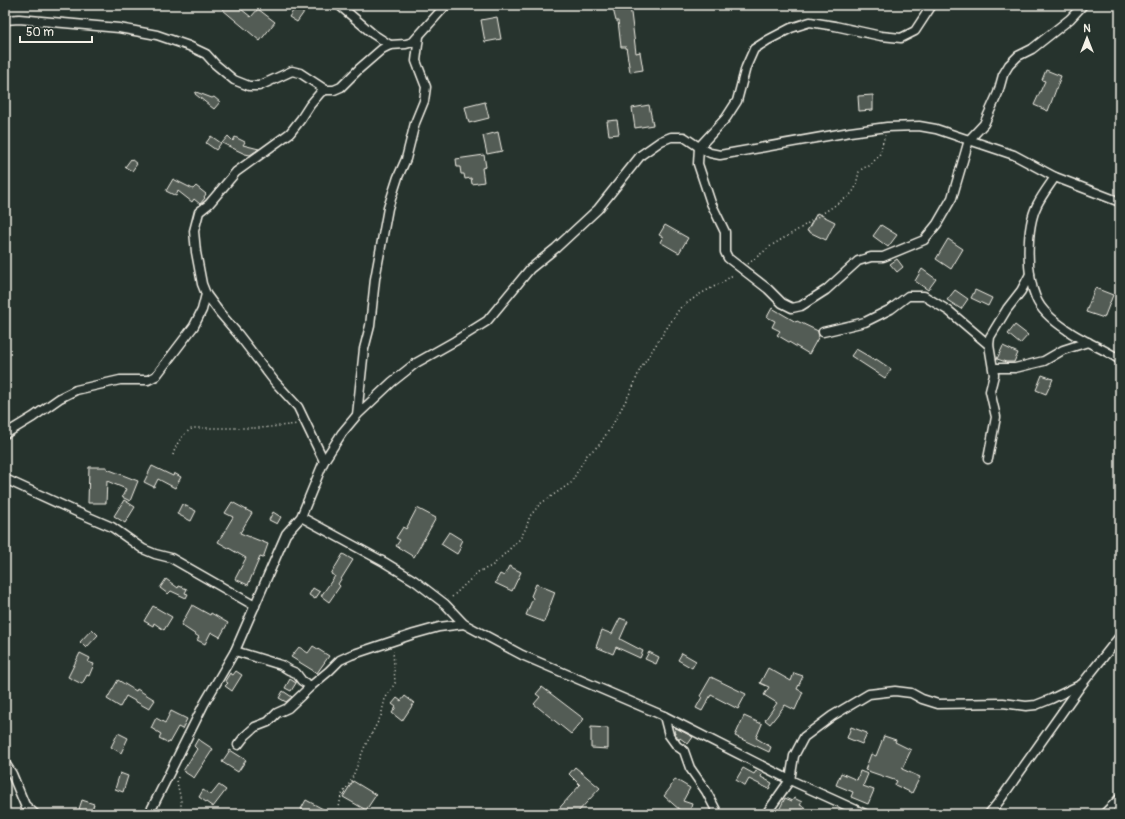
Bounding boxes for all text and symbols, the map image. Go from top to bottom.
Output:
scale bar [20,18,92,44]
north arrow [1067,18,1107,58]
text: N [1083,22,1091,35]
text: 50 m [26,25,54,40]

